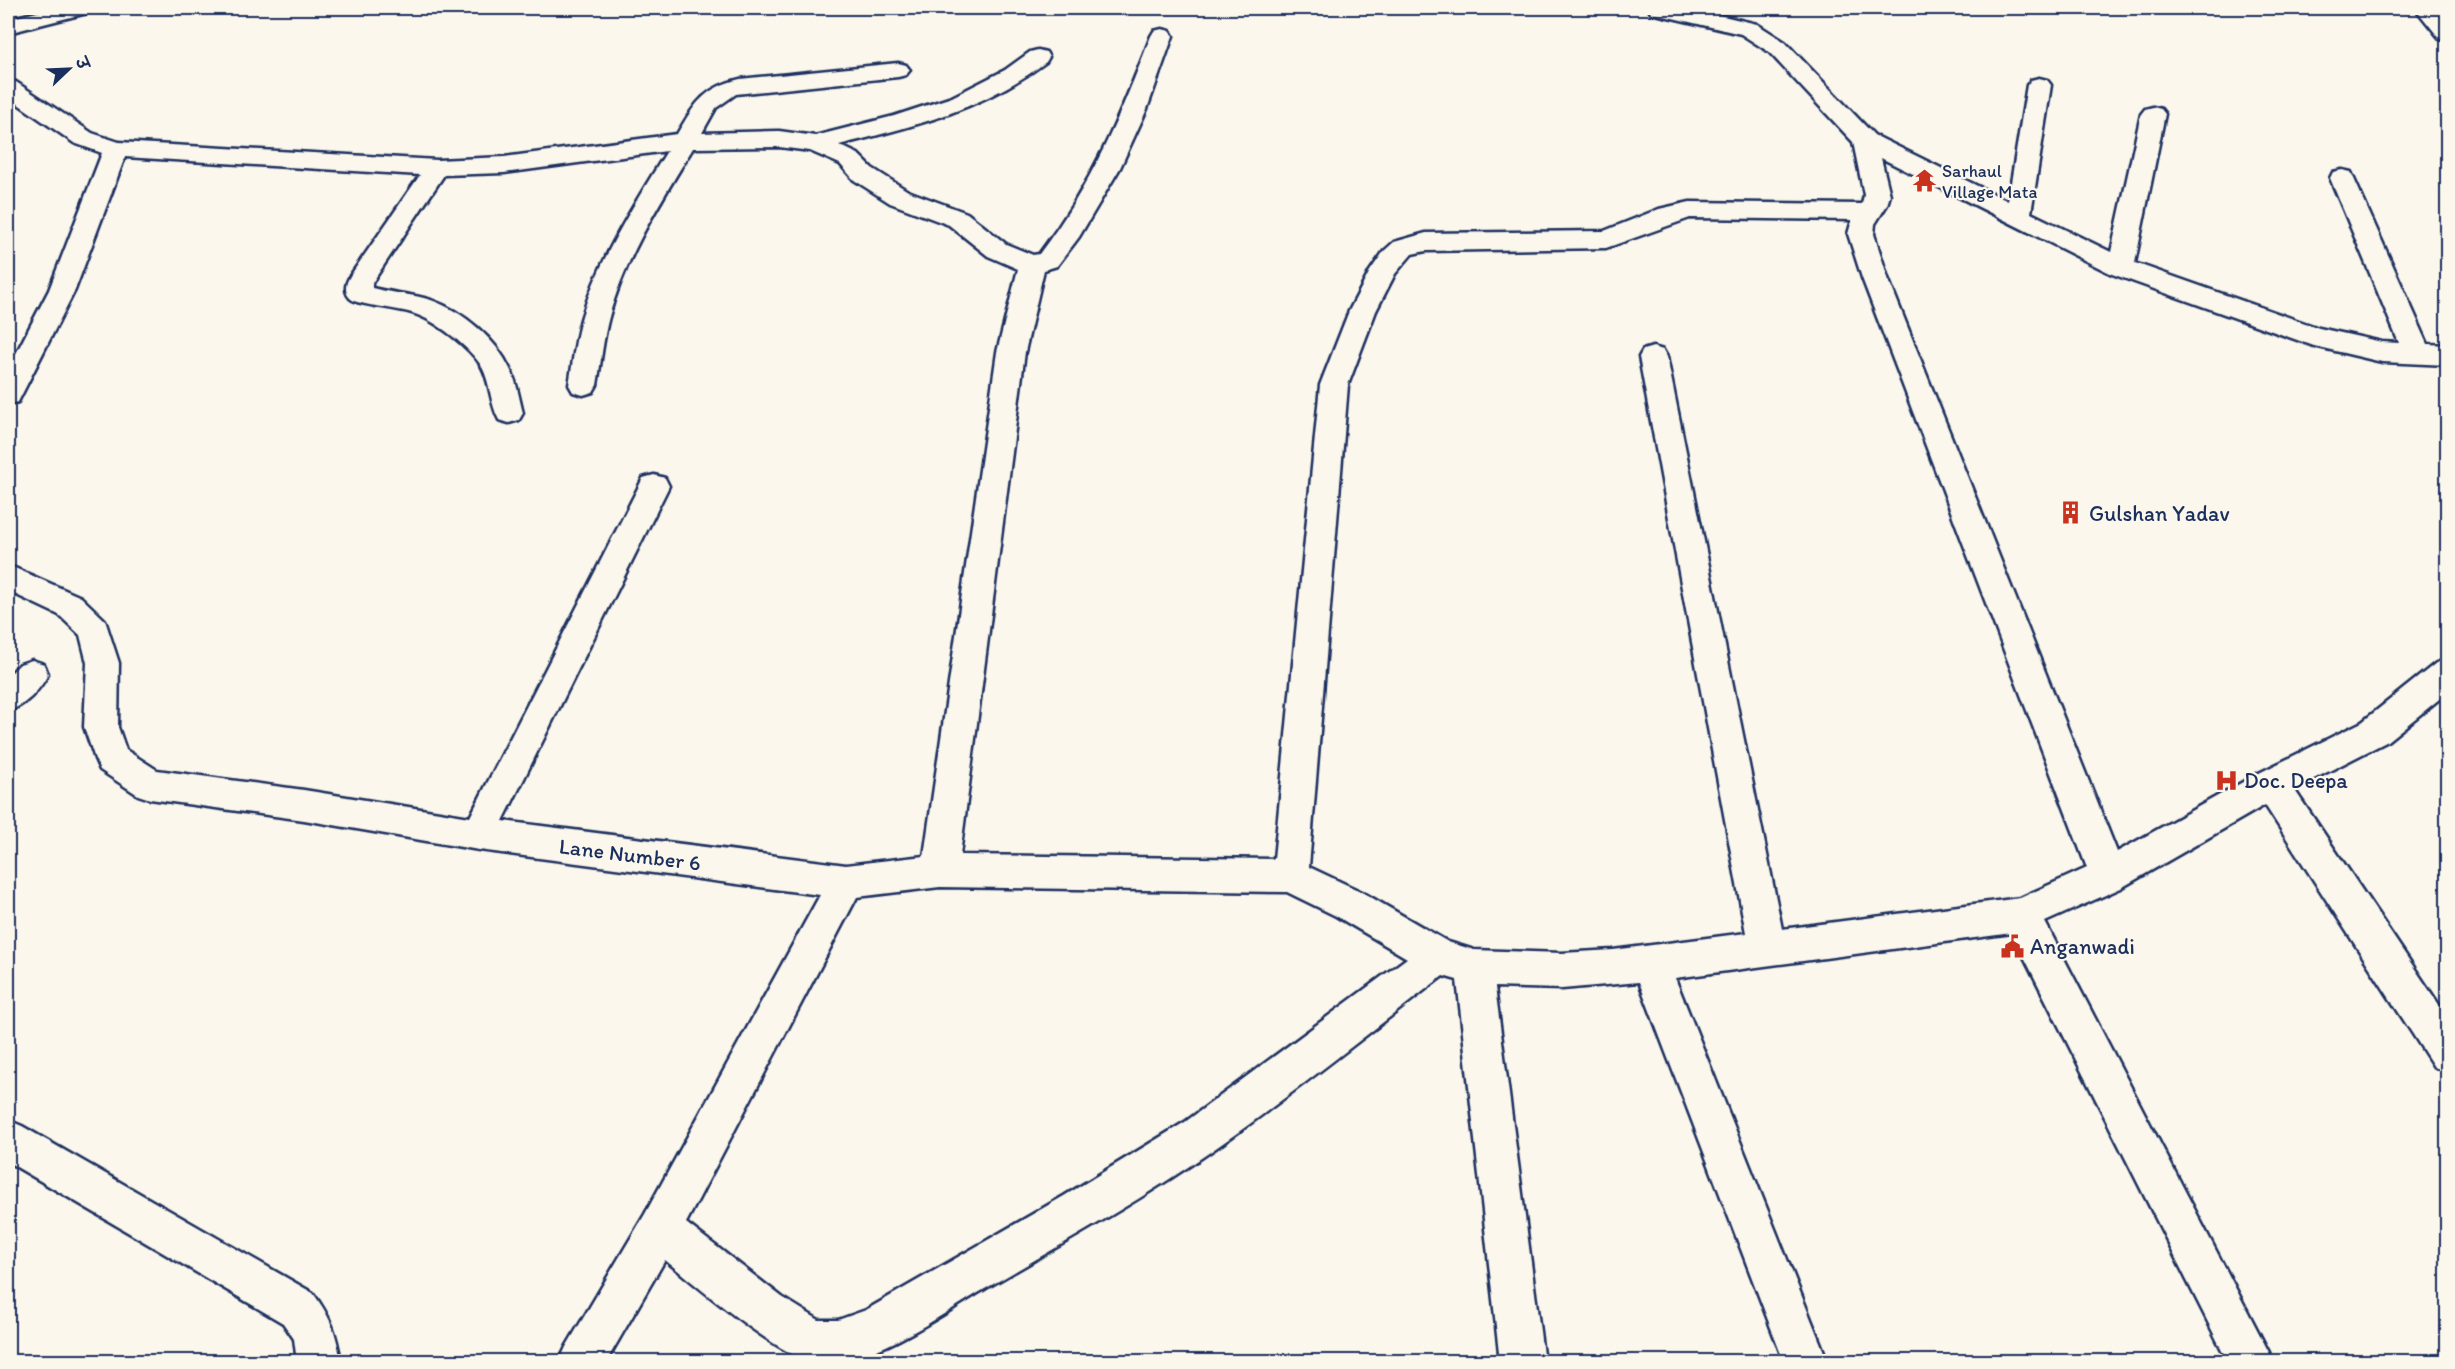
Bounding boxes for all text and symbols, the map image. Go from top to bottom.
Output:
north arrow [39,39,99,99]
text: उ [71,53,94,73]
place label: Sarhaul Village Mata [1942,160,2037,203]
temple icon: Sarhaul Village Mata [1911,168,1937,194]
building icon: Gulshan Yadav [2058,500,2084,526]
place label: Gulshan Yadav [2089,500,2230,527]
hospital icon: Doc. Deepa [2213,767,2239,793]
place label: Doc. Deepa [2244,767,2348,794]
street label: Lane Number 6 [558,832,702,877]
public building icon: Anganwadi [1999,933,2025,959]
place label: Anganwadi [2030,933,2135,960]

